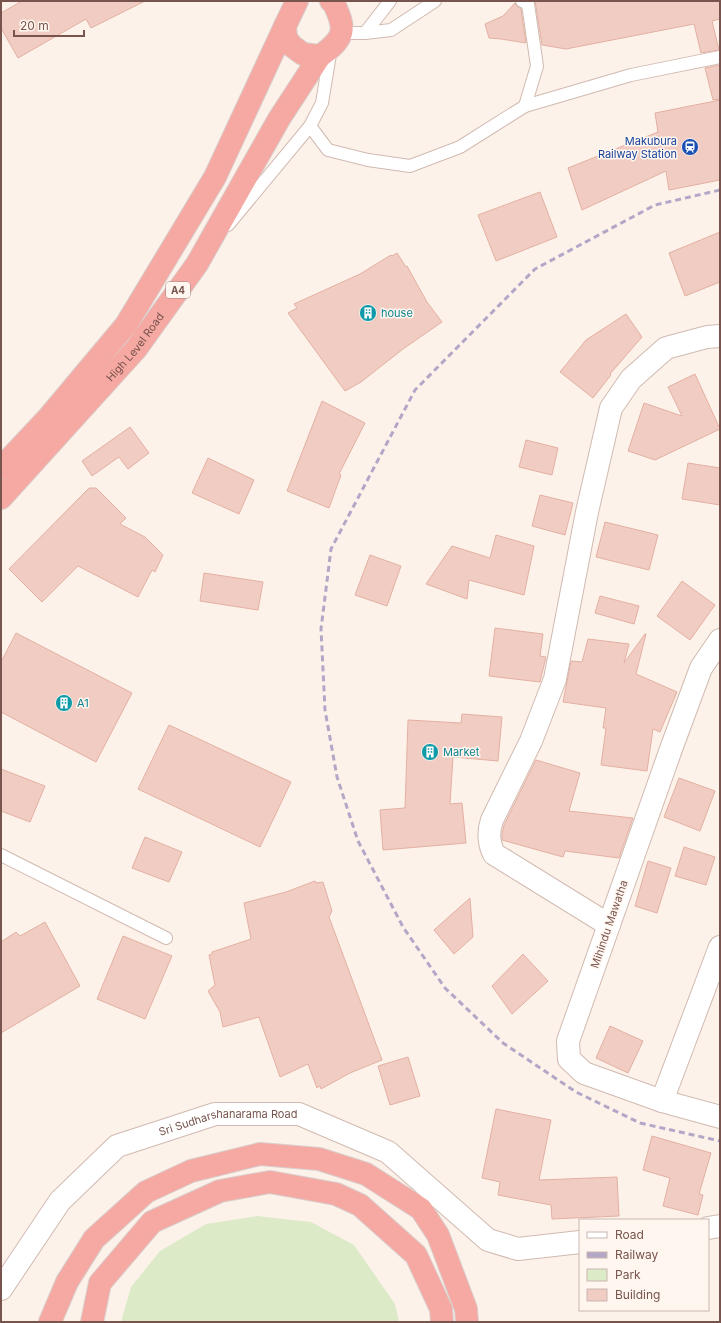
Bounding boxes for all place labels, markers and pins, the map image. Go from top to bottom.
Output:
place label: Makubura Railway Station [598,134,677,161]
station icon: Makubura Railway Station [680,137,700,157]
building icon: house [358,303,378,323]
place label: house [381,306,413,320]
building icon: A1 [54,693,74,713]
place label: A1 [77,696,89,710]
building icon: Market [420,742,440,762]
place label: Market [443,745,480,759]

